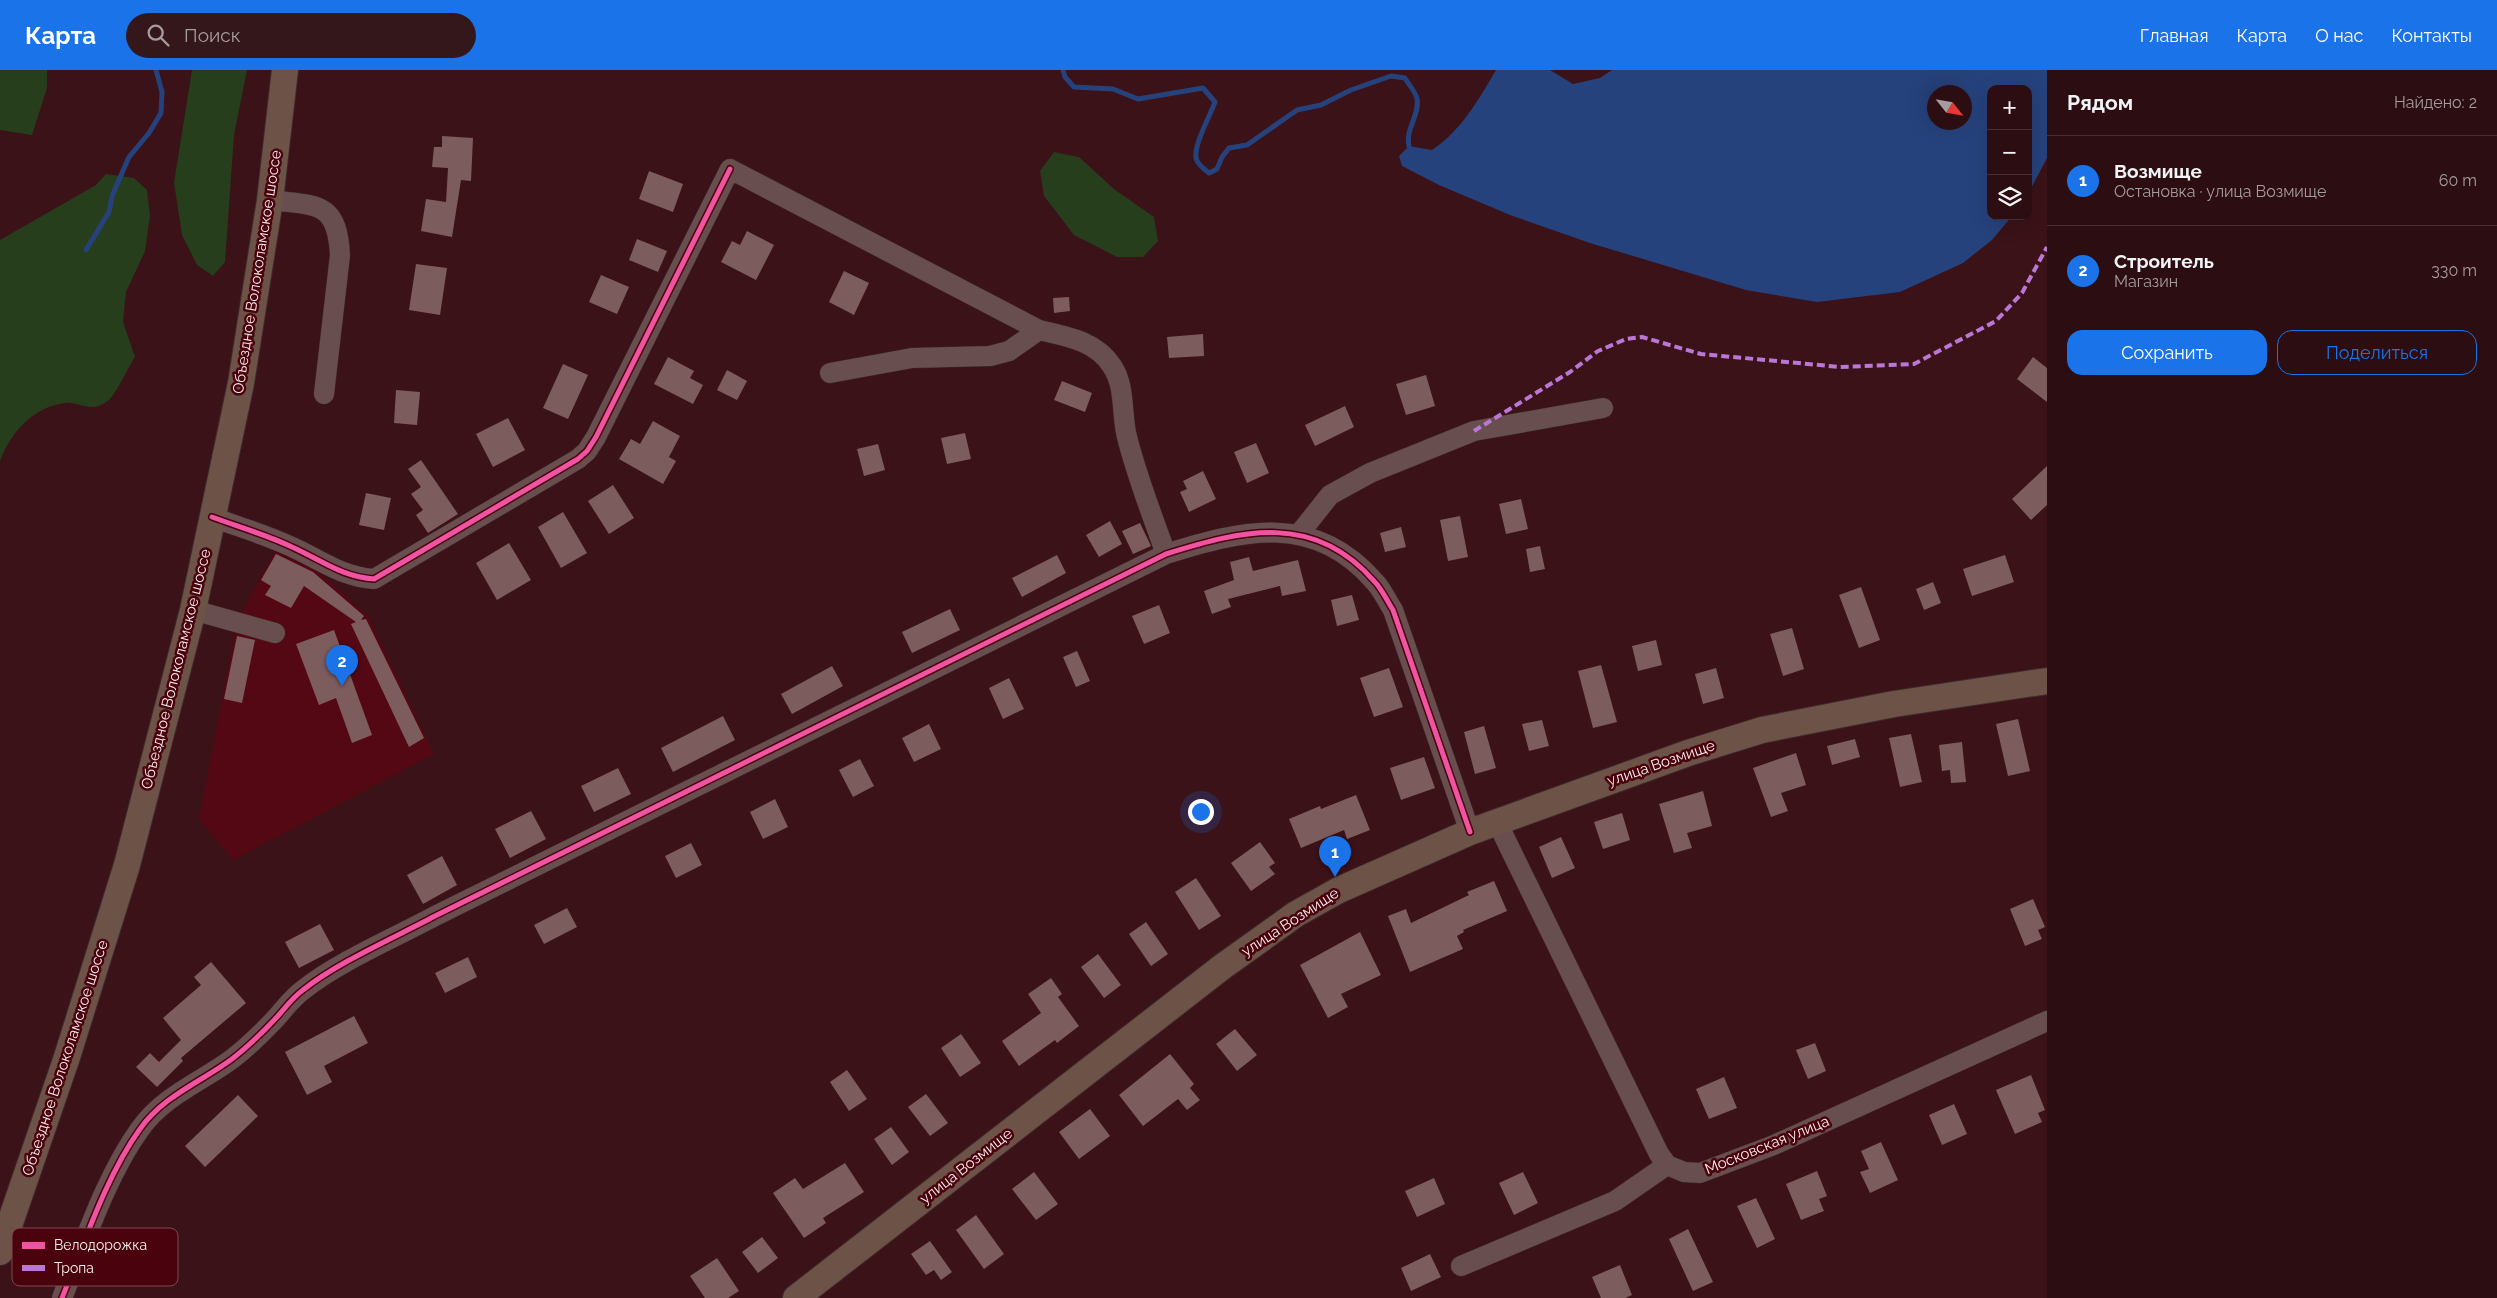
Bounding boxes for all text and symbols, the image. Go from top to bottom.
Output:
search box [126,13,476,58]
text: Карта [25,21,96,50]
icon: search [144,21,172,49]
text: Поиск [184,24,241,46]
text: Главная [2140,25,2208,46]
text: Карта [2236,25,2287,46]
text: О нас [2315,25,2363,46]
text: Контакты [2391,25,2472,46]
north arrow [1927,85,1972,130]
map controls [1987,85,2032,220]
button: + [1987,85,2032,130]
text: Рядом [2067,90,2133,115]
text: Найдено: 2 [2394,93,2477,112]
button: − [1987,130,2032,175]
street label: Объездное Волоколамское шоссе [229,149,285,395]
text: Возмище [2114,160,2202,182]
text: 1 [2079,171,2087,190]
text: 60 m [2439,171,2477,190]
button: layers [1987,175,2032,220]
text: Остановка · улица Возмище [2114,182,2326,201]
text: Строитель [2114,250,2214,272]
text: 2 [2078,261,2088,280]
text: 330 m [2431,261,2477,280]
text: Магазин [2114,272,2178,291]
button: Сохранить [2067,330,2267,375]
button: Поделиться [2277,330,2477,375]
street label: Объездное Волоколамское шоссе [137,547,215,791]
pin: 2 [326,645,358,686]
street label: улица Возмище [1605,736,1717,790]
your location [1188,799,1214,825]
pin: 1 [1319,836,1351,877]
street label: улица Возмище [1238,884,1342,960]
street label: Объездное Волоколамское шоссе [18,938,112,1178]
street label: Московская улица [1702,1112,1832,1178]
street label: улица Возмище [916,1124,1016,1208]
legend [12,1228,178,1286]
text: Велодорожка [54,1237,147,1253]
text: Тропа [54,1260,94,1276]

